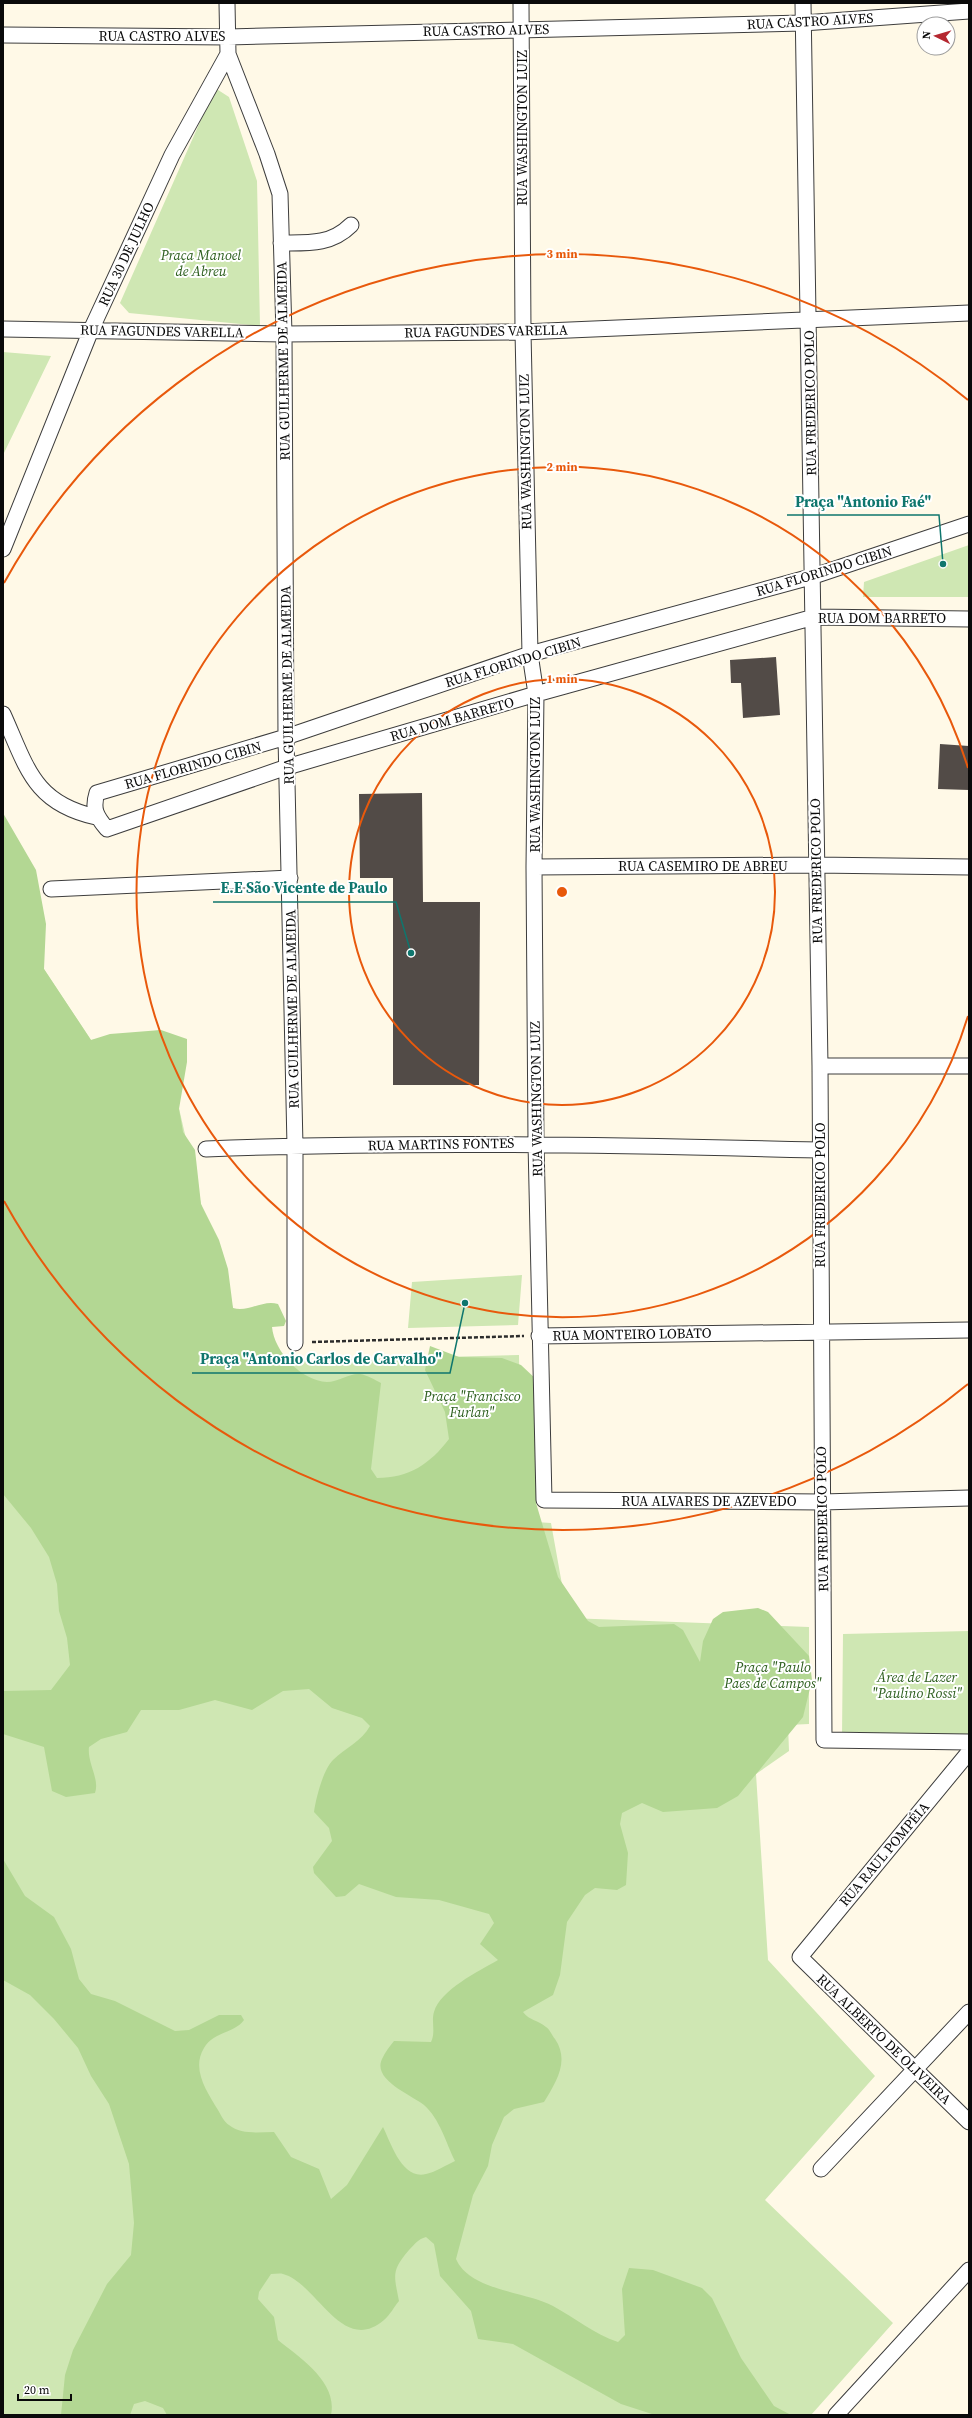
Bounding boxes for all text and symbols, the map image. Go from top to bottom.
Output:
street label: RUA CASTRO ALVES [746,8,874,34]
north arrow [916,16,956,56]
street label: RUA CASTRO ALVES [422,19,550,41]
street label: RUA CASTRO ALVES [99,26,225,46]
text: N [919,31,934,40]
street label: RUA WASHINGTON LUIZ [512,50,532,206]
street label: RUA 30 DE JULHO [93,199,159,309]
park label: Praça Manoel de Abreu [160,245,241,281]
text: 3 min [546,246,578,262]
street label: RUA GUILHERME DE ALMEIDA [271,261,295,461]
street label: RUA FAGUNDES VARELLA [80,320,245,342]
street label: RUA FAGUNDES VARELLA [404,320,569,342]
street label: RUA FREDERICO POLO [799,330,821,476]
street label: RUA WASHINGTON LUIZ [514,374,536,530]
text: 2 min [546,459,578,475]
callout: Praça "Antonio Faé" [787,488,939,515]
text: Praça "Antonio Faé" [795,491,931,512]
street label: RUA FLORINDO CIBIN [753,541,895,601]
street label: RUA GUILHERME DE ALMEIDA [275,585,299,785]
street label: RUA DOM BARRETO [818,608,946,628]
street label: RUA FLORINDO CIBIN [442,632,584,692]
text: 1 min [546,671,578,687]
street label: RUA DOM BARRETO [388,692,517,746]
street label: RUA WASHINGTON LUIZ [525,697,545,853]
street label: RUA FLORINDO CIBIN [122,736,264,794]
street label: RUA FREDERICO POLO [805,798,827,944]
street label: RUA CASEMIRO DE ABREU [618,856,788,876]
callout: E.E São Vicente de Paulo [213,875,396,902]
text: E.E São Vicente de Paulo [220,877,388,898]
centre of rings [555,885,569,899]
street label: RUA GUILHERME DE ALMEIDA [280,909,304,1109]
street label: RUA WASHINGTON LUIZ [525,1021,547,1177]
street label: RUA FREDERICO POLO [810,1122,830,1268]
street label: RUA MARTINS FONTES [367,1133,515,1155]
street label: RUA MONTEIRO LOBATO [552,1323,712,1345]
callout: Praça "Antonio Carlos de Carvalho" [192,1346,450,1373]
text: Praça "Antonio Carlos de Carvalho" [200,1348,442,1369]
park label: Praça "Francisco Furlan" [422,1386,521,1422]
street label: RUA FREDERICO POLO [811,1446,833,1592]
street label: RUA ALVARES DE AZEVEDO [621,1491,797,1511]
park label: Praça "Paulo Paes de Campos" [723,1657,822,1693]
park label: Área de Lazer "Paulino Rossi" [872,1667,962,1703]
street label: RUA RAUL POMPÉIA [834,1797,934,1911]
street label: RUA ALBERTO DE OLIVEIRA [812,1969,956,2109]
scale bar [18,2376,71,2402]
text: 20 m [24,2382,50,2398]

